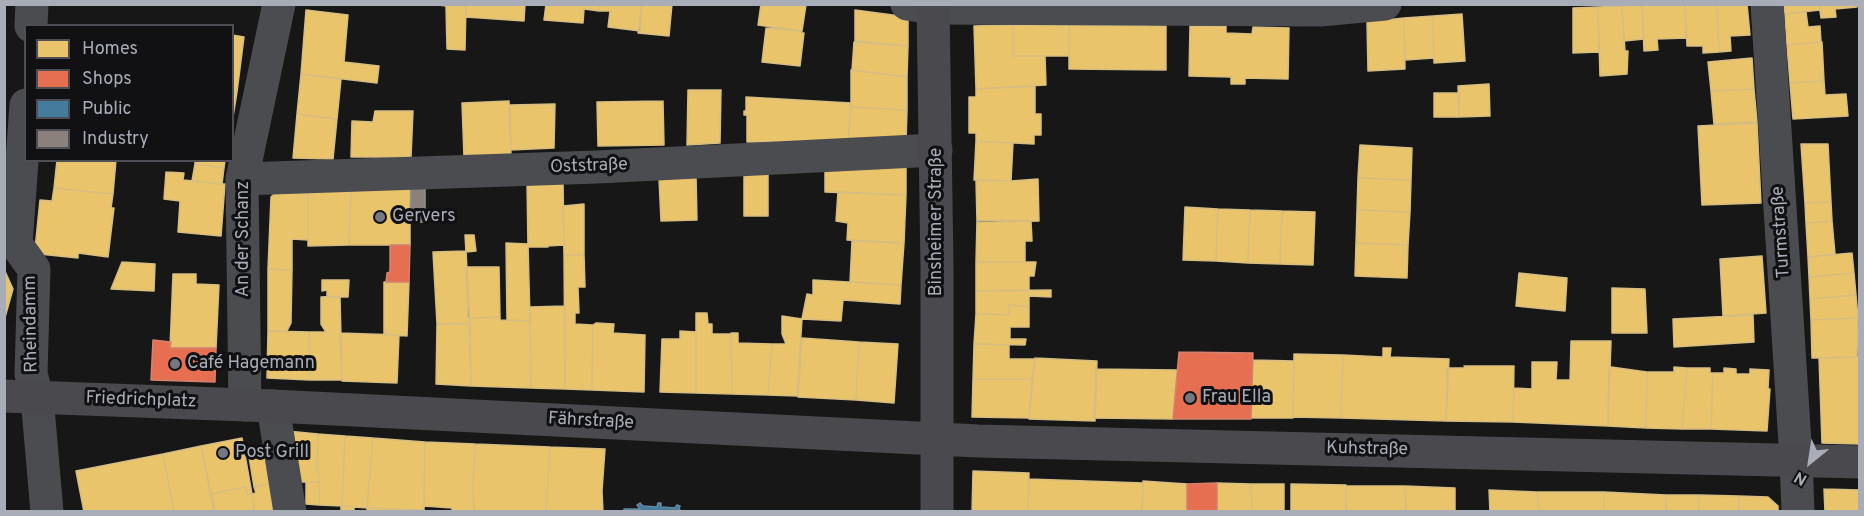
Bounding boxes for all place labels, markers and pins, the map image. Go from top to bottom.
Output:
place label: Gervers [392,206,456,228]
marker: Gervers [373,210,387,224]
place label: Café Hagemann [187,353,315,375]
marker: Café Hagemann [168,357,182,371]
place label: Frau Ella [1202,387,1271,409]
marker: Frau Ella [1183,391,1197,405]
place label: Post Grill [235,442,309,464]
marker: Post Grill [216,446,230,460]

